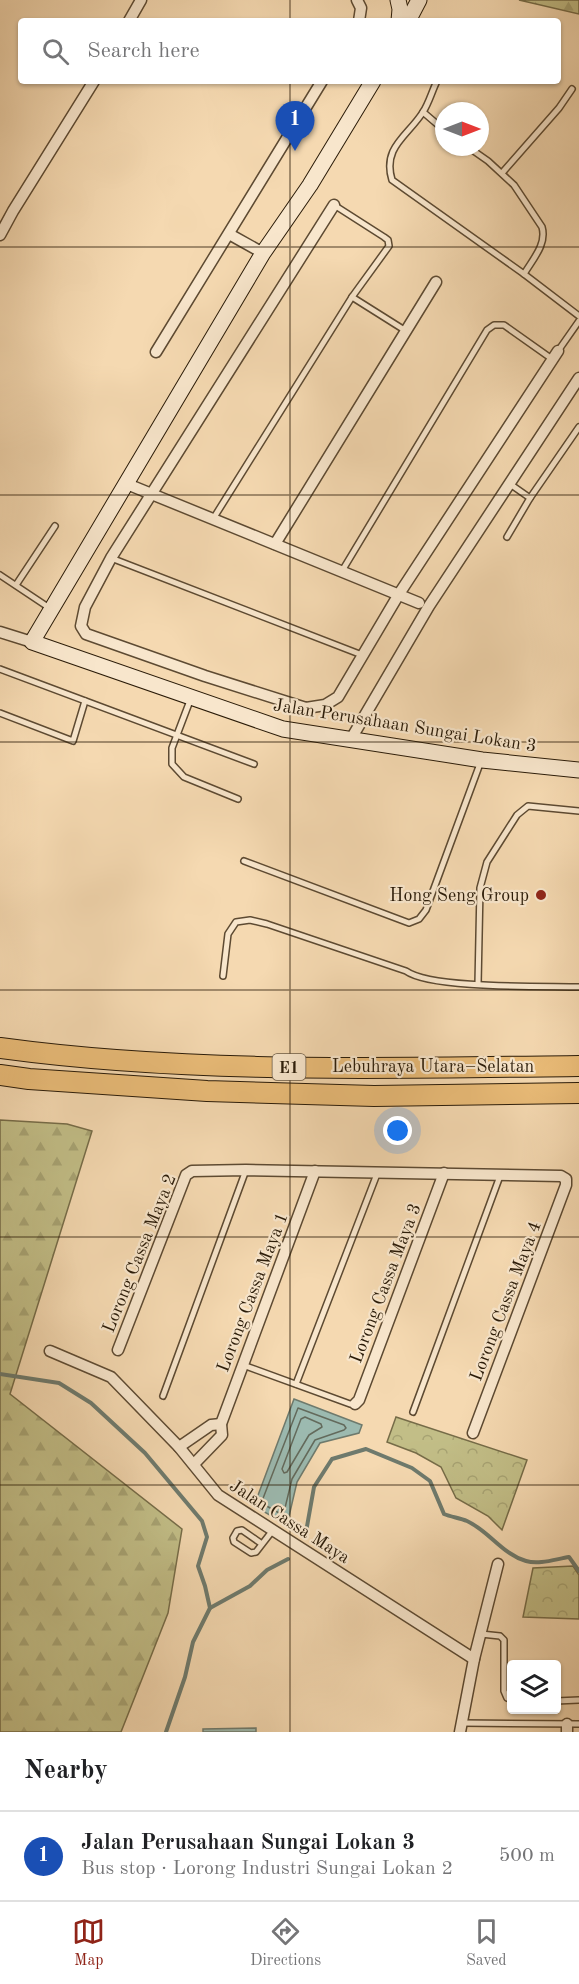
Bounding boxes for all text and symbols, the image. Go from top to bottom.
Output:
search box [18,18,561,84]
icon: search [39,35,72,68]
text: Search here [87,40,200,62]
pin: 1 [276,102,314,151]
north arrow [435,102,489,156]
street label: Jalan Perusahaan Sungai Lokan 3 [272,696,538,756]
place label: Hong Seng Group [389,887,529,905]
marker: Hong Seng Group [534,888,548,902]
road number: E1 [272,1054,306,1080]
street label: Lebuhraya Utara–Selatan [332,1058,535,1076]
your location [383,1116,412,1145]
street label: Lorong Cassa Maya 2 [100,1172,180,1335]
street label: Lorong Cassa Maya 3 [347,1201,425,1366]
street label: Lorong Cassa Maya 1 [214,1210,292,1375]
street label: Lorong Cassa Maya 4 [467,1219,545,1384]
street label: Jalan Cassa Maya [226,1476,353,1567]
map controls [507,1660,561,1714]
button: layers [507,1660,561,1714]
text: Nearby [24,1758,108,1784]
text: Jalan Perusahaan Sungai Lokan 3 [81,1832,415,1854]
text: 1 [38,1846,49,1866]
text: 500 m [499,1846,555,1866]
text: Bus stop · Lorong Industri Sungai Lokan 2 [81,1859,453,1879]
tab: Map [72,1915,105,1971]
tab: Directions [250,1915,321,1971]
tab: Saved [466,1915,507,1971]

